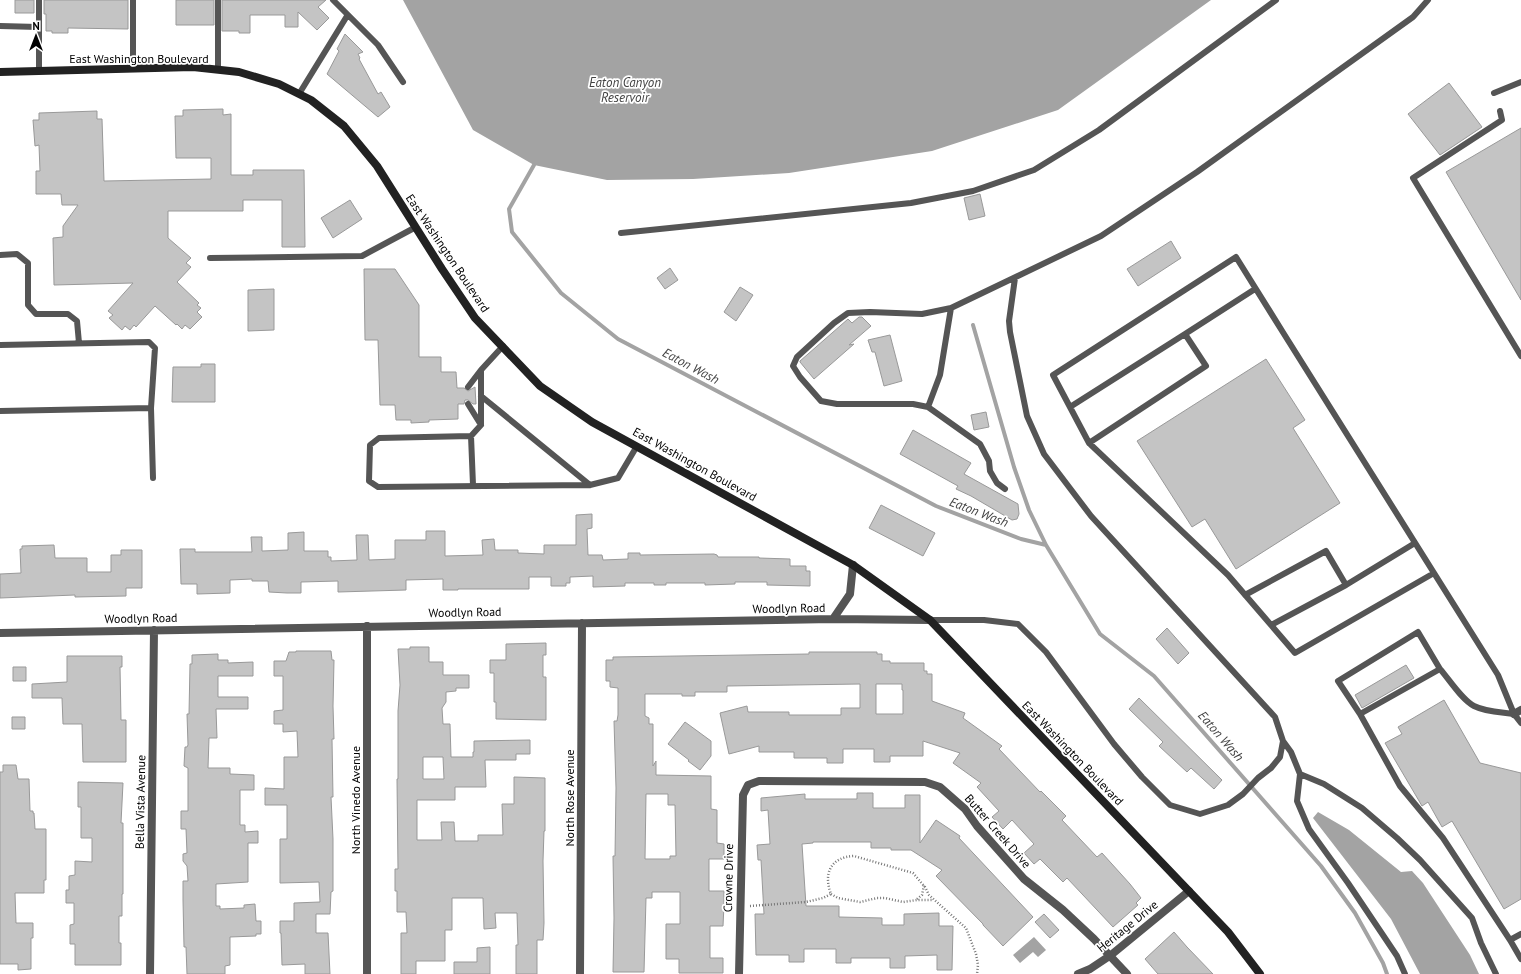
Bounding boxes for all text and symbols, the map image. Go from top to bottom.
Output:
north arrow [16,16,56,56]
text: N [32,19,40,33]
street label: East Washington Boulevard [69,51,209,66]
water label: Eaton Canyon Reservoir [589,74,661,106]
street label: East Washington Boulevard [403,191,493,315]
water label: Eaton Wash [660,344,722,388]
street label: East Washington Boulevard [630,424,760,504]
water label: Eaton Wash [947,493,1011,531]
street label: Woodlyn Road [752,600,826,616]
street label: Woodlyn Road [428,604,502,620]
street label: Woodlyn Road [104,610,178,626]
street label: East Washington Boulevard [1019,698,1127,808]
water label: Eaton Wash [1194,707,1248,765]
street label: North Vinedo Avenue [348,746,363,854]
street label: North Rose Avenue [562,749,577,847]
street label: Bella Vista Avenue [132,755,148,849]
street label: Butter Creek Drive [962,791,1034,871]
street label: Crowne Drive [720,844,736,912]
street label: Heritage Drive [1093,897,1161,955]

